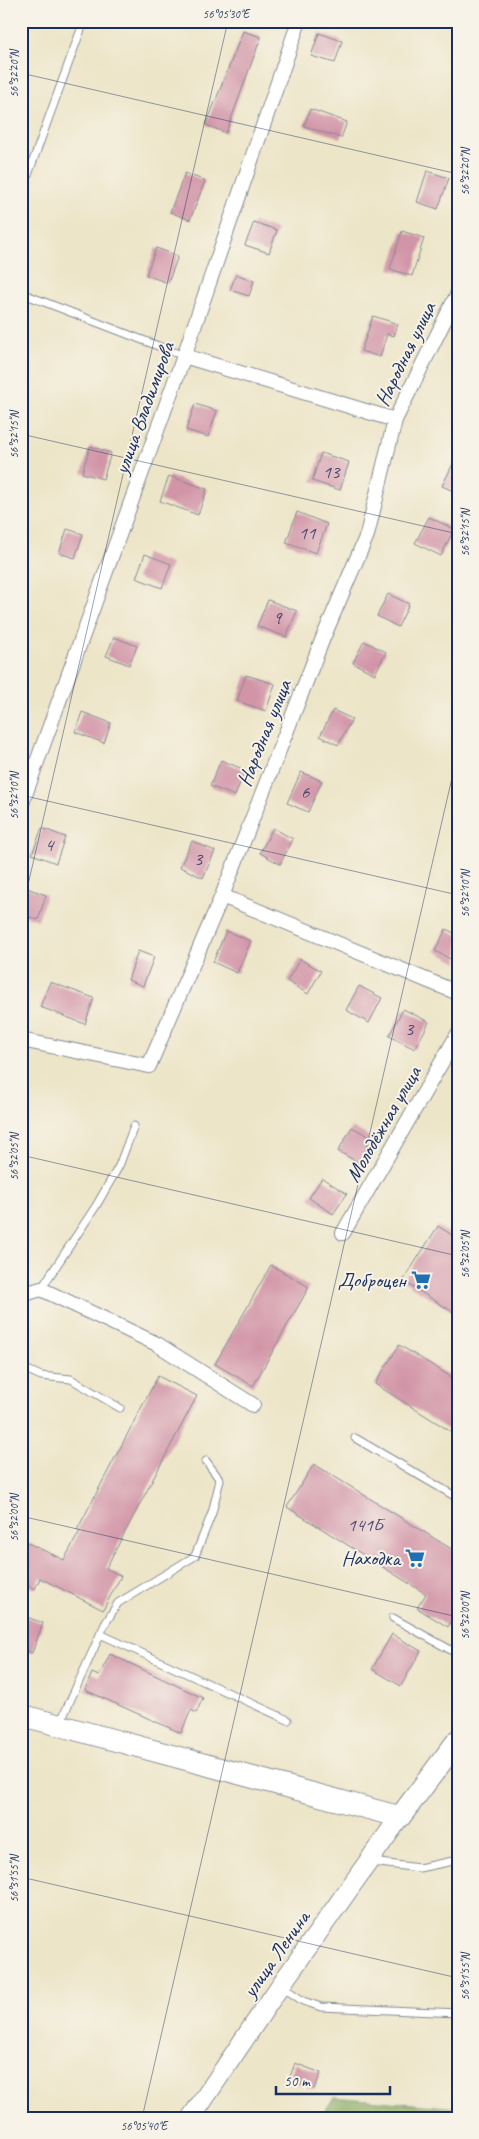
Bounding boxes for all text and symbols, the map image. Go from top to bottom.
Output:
text: 56°05'30"E [203,6,251,22]
text: 56°32'20"N [6,49,22,98]
text: 56°32'20"N [457,147,473,196]
street label: Народная улица [369,296,442,410]
street label: улица Владимирова [107,337,180,479]
text: 56°32'15"N [6,410,22,459]
house number: 13 [322,460,341,484]
text: 56°32'15"N [457,508,473,557]
house number: 11 [298,521,317,545]
house number: 9 [273,606,283,630]
street label: Народная улица [231,674,298,790]
text: 56°32'10"N [6,771,22,820]
house number: 6 [301,780,311,804]
house number: 4 [45,833,56,857]
house number: 3 [194,847,204,871]
text: 56°32'10"N [457,869,473,918]
house number: 3 [405,1017,415,1041]
street label: Молодёжная улица [339,1060,427,1187]
text: 56°32'05"N [6,1132,22,1181]
text: 56°32'05"N [457,1230,473,1279]
place label: Доброцен [338,1267,407,1293]
supermarket icon: Доброцен [410,1269,432,1291]
text: 56°32'00"N [6,1493,22,1542]
house number: 141Б [347,1513,386,1537]
place label: Находка [341,1545,402,1571]
supermarket icon: Находка [404,1547,426,1569]
text: 56°32'00"N [457,1591,473,1640]
text: 56°31'55"N [6,1854,22,1903]
street label: улица Ленина [236,1904,317,2004]
text: 56°31'55"N [457,1952,473,2001]
scale bar [276,2064,390,2096]
text: 50 m [284,2072,311,2091]
text: 56°05'40"E [121,2118,169,2134]

